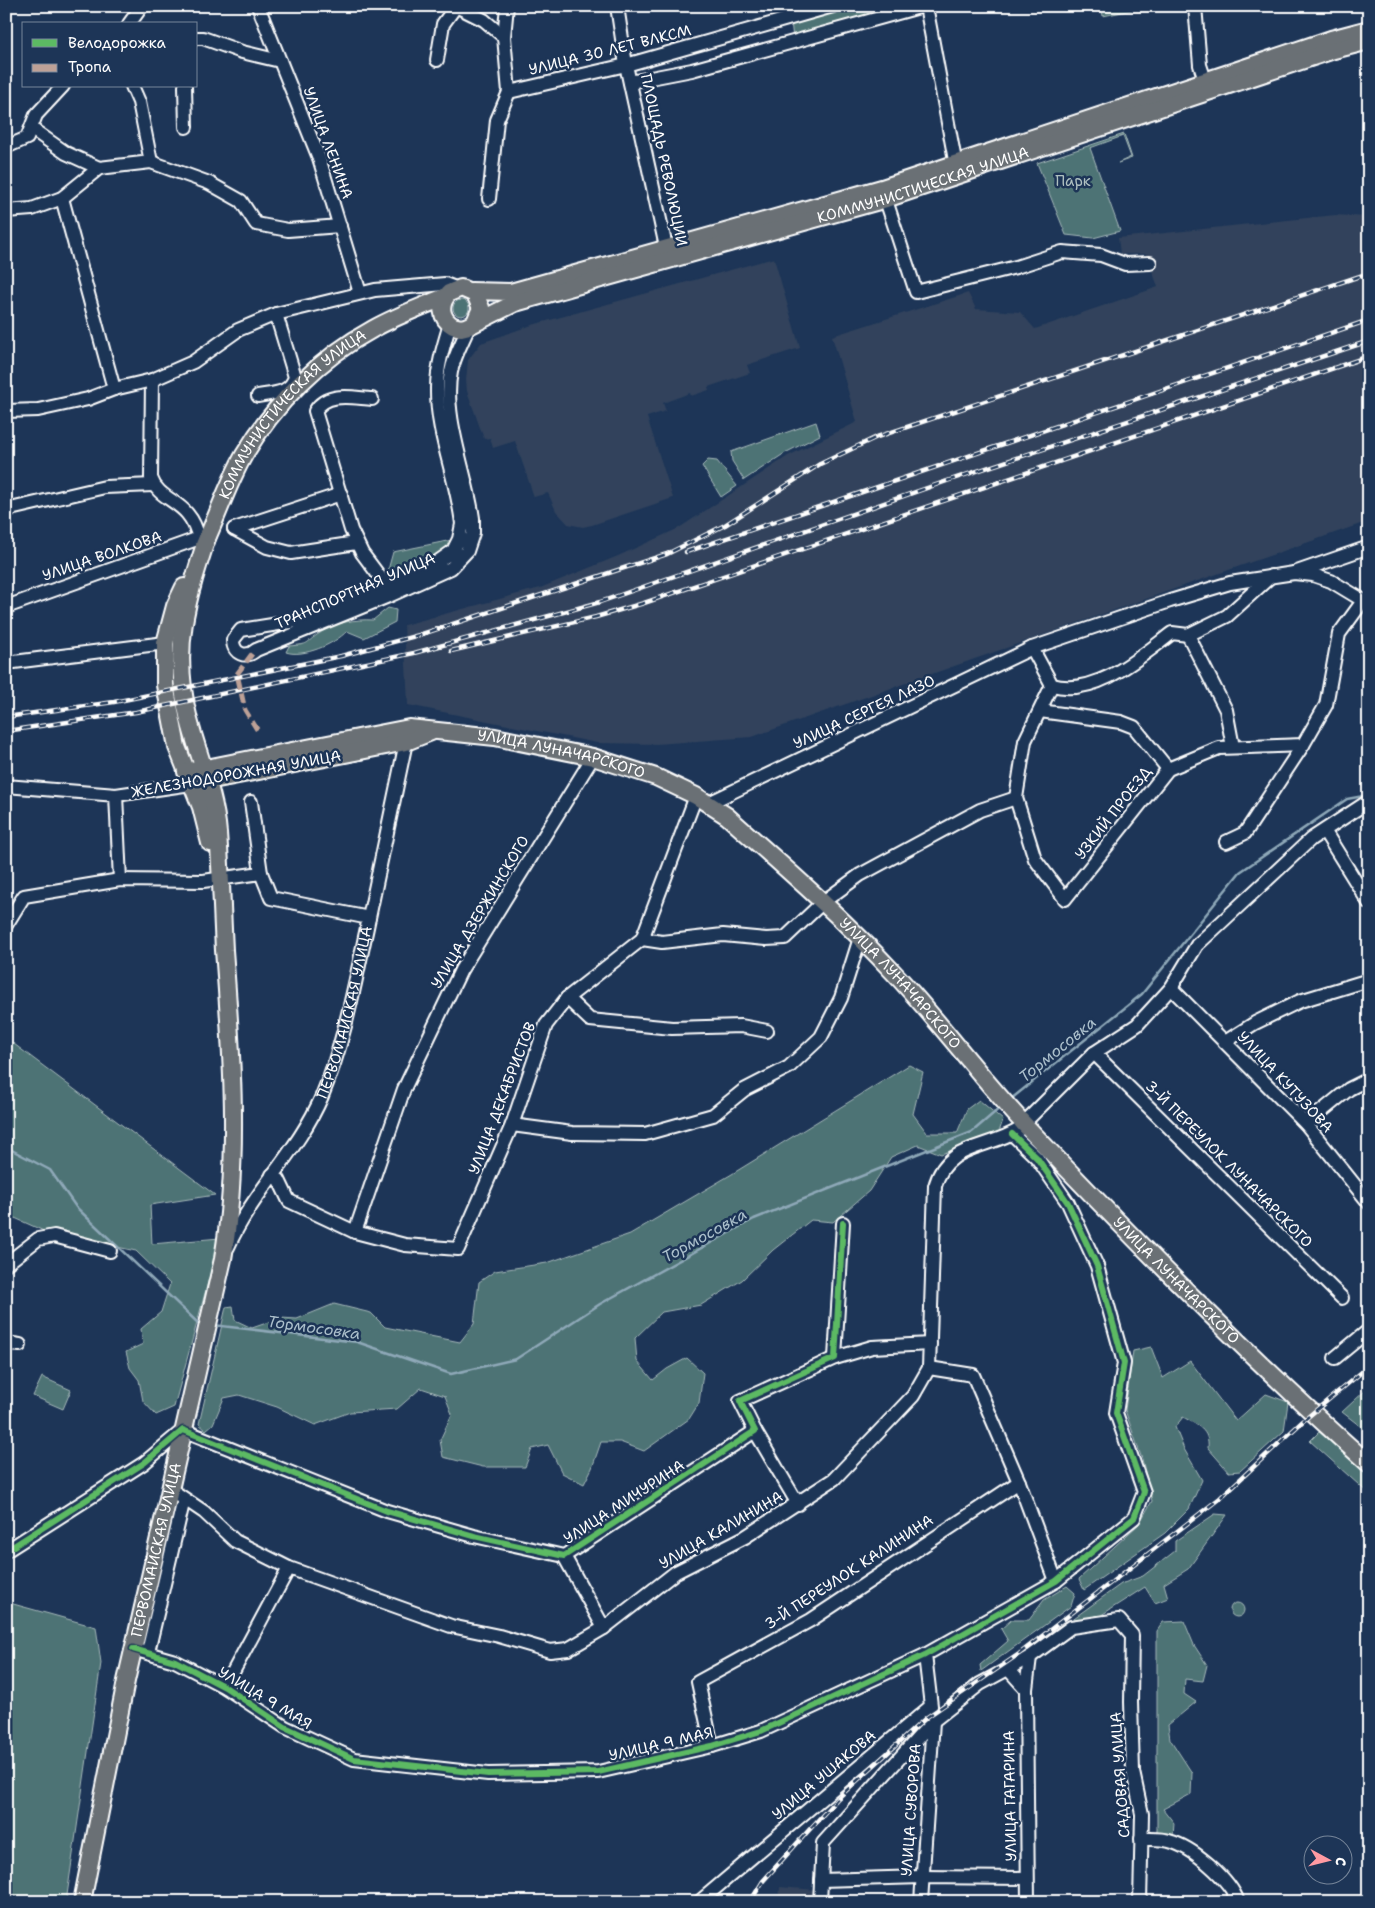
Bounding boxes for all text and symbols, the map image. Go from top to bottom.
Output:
street label: УЛИЦА 30 ЛЕТ ВЛКСМ [527,20,694,80]
legend [22,22,198,88]
text: Велодорожка [68,33,167,53]
text: Тропа [68,57,112,77]
street label: ПЛОЩАДЬ РЕВОЛЮЦИИ [636,72,692,248]
street label: УЛИЦА ЛЕНИНА [298,84,358,202]
street label: КОММУНИСТИЧЕСКАЯ УЛИЦА [815,142,1031,228]
park label: Парк [1055,171,1091,191]
street label: КОММУНИСТИЧЕСКАЯ УЛИЦА [214,325,370,502]
street label: УЛИЦА ВОЛКОВА [40,526,164,586]
street label: ТРАНСПОРТНАЯ УЛИЦА [272,548,438,634]
street label: УЛИЦА СЕРГЕЯ ЛАЗО [790,670,938,754]
street label: УЛИЦА ЛУНАЧАРСКОГО [477,725,647,783]
street label: ЖЕЛЕЗНОДОРОЖНАЯ УЛИЦА [129,746,343,802]
street label: УЗКИЙ ПРОЕЗД [1070,761,1156,864]
street label: УЛИЦА ДЗЕРЖИНСКОГО [426,832,534,992]
street label: УЛИЦА ЛУНАЧАРСКОГО [835,913,965,1053]
street label: ПЕРВОМАЙСКАЯ УЛИЦА [312,924,377,1102]
water label: Тормосовка [1014,1012,1100,1087]
street label: УЛИЦА ДЕКАБРИСТОВ [464,1019,540,1177]
street label: УЛИЦА КУТУЗОВА [1233,1027,1337,1137]
street label: 3-Й ПЕРЕУЛОК ЛУНАЧАРСКОГО [1141,1075,1318,1252]
water label: Тормосовка [658,1204,750,1267]
street label: УЛИЦА ЛУНАЧАРСКОГО [1109,1213,1244,1348]
water label: Тормосовка [266,1311,362,1344]
street label: УЛИЦА МИЧУРИНА [560,1455,688,1549]
street label: ПЕРВОМАЙСКАЯ УЛИЦА [126,1461,186,1639]
street label: УЛИЦА КАЛИНИНА [655,1486,787,1574]
street label: 3-Й ПЕРЕУЛОК КАЛИНИНА [760,1509,937,1634]
street label: УЛИЦА 9 МАЯ [214,1662,316,1734]
street label: САДОВАЯ УЛИЦА [1106,1711,1134,1839]
street label: УЛИЦА 9 МАЯ [607,1722,715,1766]
street label: УЛИЦА УШАКОВА [768,1726,880,1824]
street label: УЛИЦА ГАГАРИНА [999,1730,1021,1862]
street label: УЛИЦА СУВОРОВА [896,1743,926,1877]
north arrow [1302,1836,1352,1886]
text: С [1331,1856,1350,1867]

